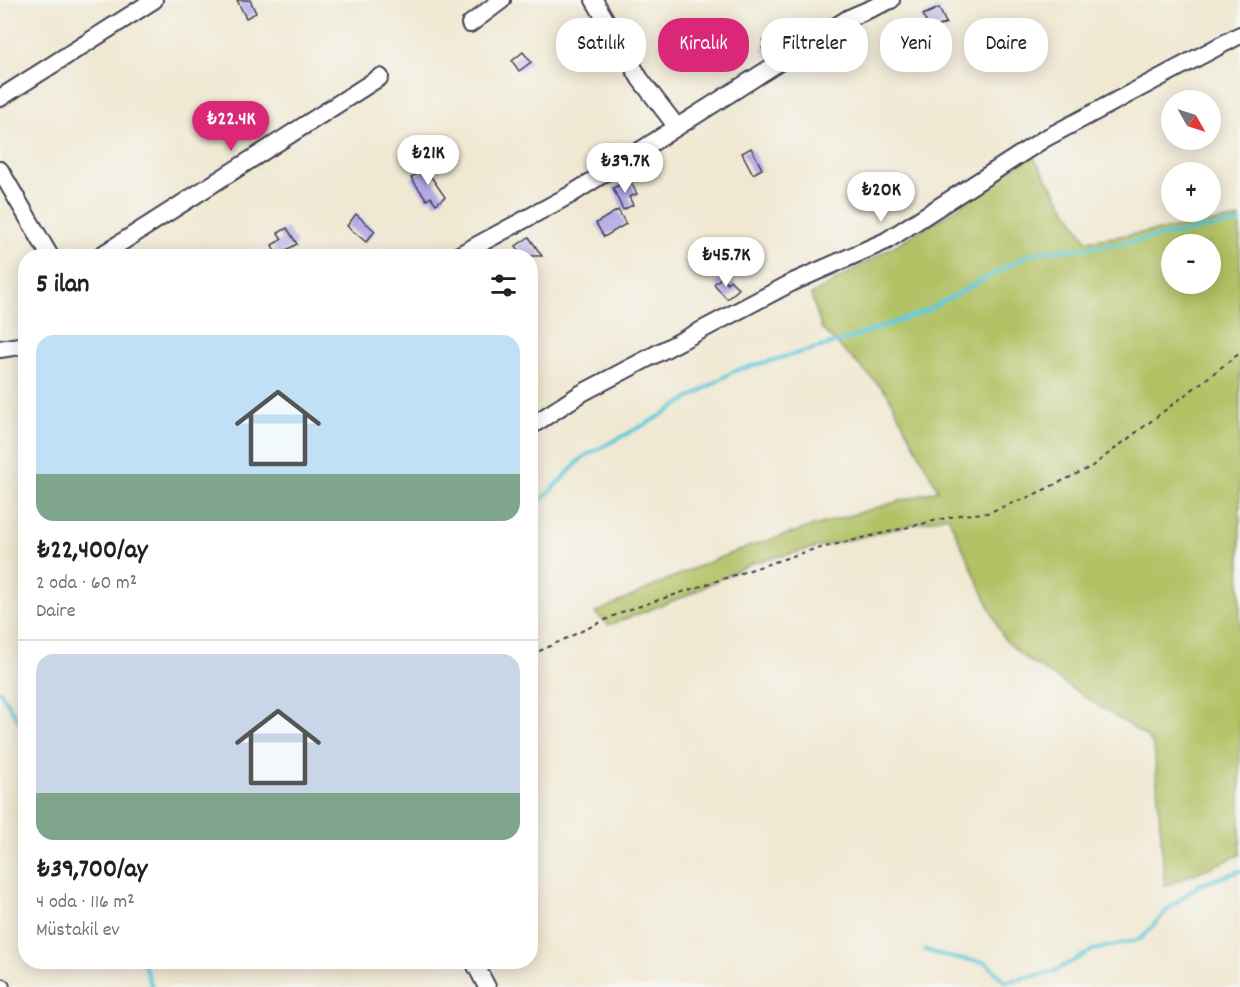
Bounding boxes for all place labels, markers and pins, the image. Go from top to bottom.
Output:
pin: ₺22.4K [182,101,280,152]
pin: ₺21K [392,135,464,186]
pin: ₺39.7K [576,143,674,194]
pin: ₺20K [845,172,917,223]
pin: ₺45.7K [677,237,775,288]

